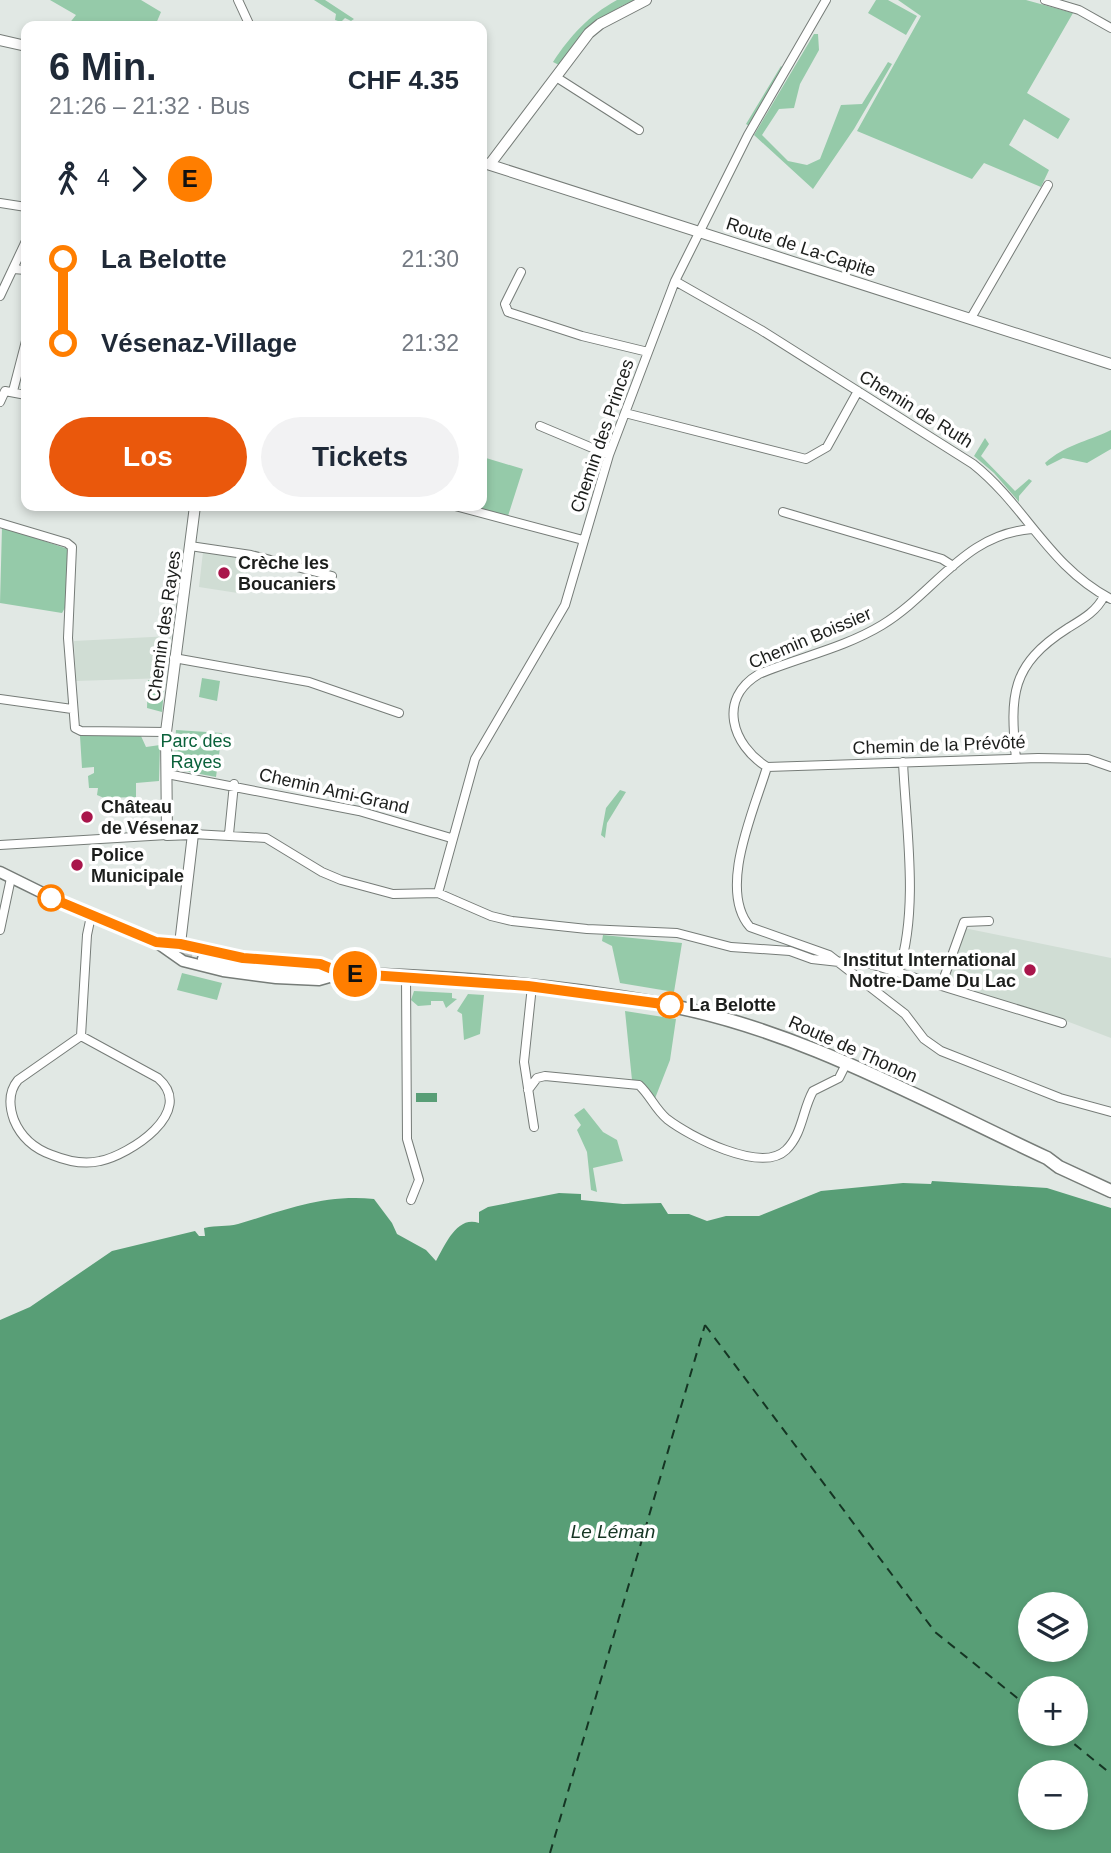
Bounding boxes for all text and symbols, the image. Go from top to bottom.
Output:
text: 6 Min. [49,46,157,88]
text: CHF 4.35 [348,65,459,95]
text: 21:26 – 21:32 · Bus [49,93,250,119]
icon: walk [49,160,87,198]
icon: forward [120,160,158,198]
text: 4 [97,165,110,191]
text: E [182,165,198,192]
street label: Route de La-Capite [724,213,878,281]
text: La Belotte [101,244,227,274]
text: 21:30 [401,246,459,272]
text: Vésenaz-Village [101,328,297,358]
text: 21:32 [401,330,459,356]
street label: Chemin des Princes [566,357,638,515]
street label: Chemin de Ruth [856,366,976,452]
button: Los [49,417,247,497]
button: Tickets [261,417,459,497]
street label: Chemin des Rayes [144,549,184,703]
place label: Crèche les Boucaniers [238,553,336,594]
marker: Crèche les Boucaniers [216,565,232,581]
street label: Chemin Boissier [746,603,874,673]
park label: Parc des Rayes [160,731,232,772]
street label: Chemin de la Prévôté [852,732,1026,758]
street label: Chemin Ami-Grand [257,764,411,818]
place label: Château de Vésenaz [101,797,199,838]
marker: Château de Vésenaz [79,809,95,825]
place label: Police Municipale [91,845,184,886]
marker: Police Municipale [69,857,85,873]
unlabelled marker [38,885,64,911]
place label: Institut International Notre-Dame Du Lac [843,950,1016,991]
line badge: E [332,951,378,997]
text: E [347,960,363,987]
marker: Institut International Notre-Dame Du Lac [1022,962,1038,978]
marker: La Belotte [657,992,683,1018]
place label: La Belotte [689,995,776,1015]
street label: Route de Thonon [786,1012,920,1086]
water label: Le Léman [571,1521,655,1542]
map controls [1018,1592,1088,1830]
button: layers [1018,1592,1088,1662]
button: + [1018,1676,1088,1746]
button: − [1018,1760,1088,1830]

